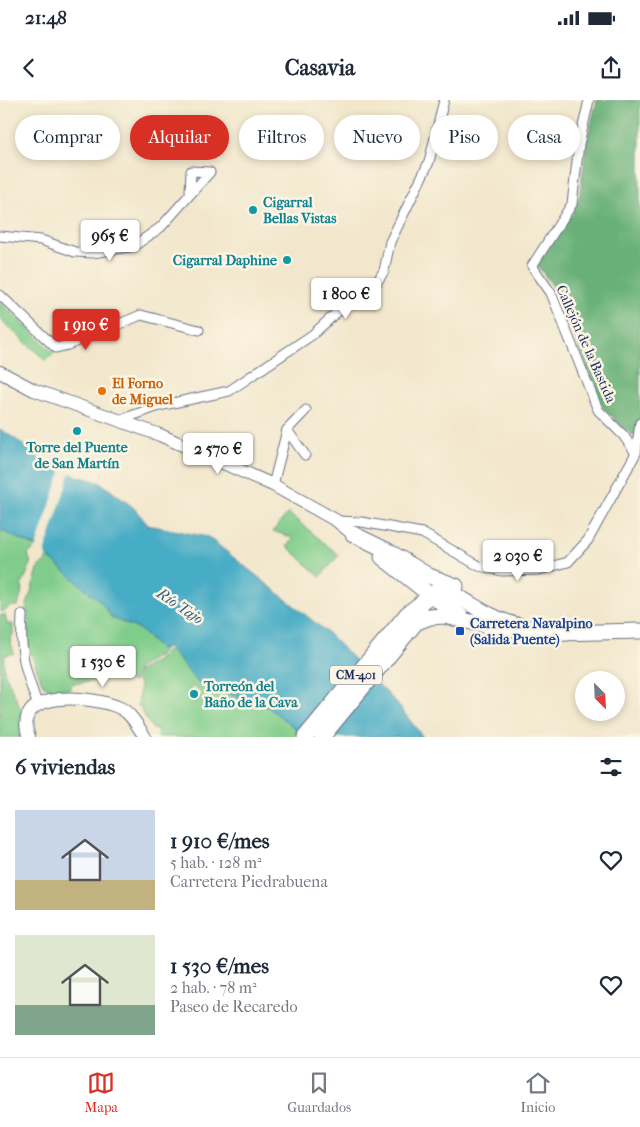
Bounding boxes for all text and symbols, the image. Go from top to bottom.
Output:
text: 21:48 [25,7,67,29]
icon: back [15,54,43,82]
icon: share [597,54,625,82]
text: Casavia [285,55,355,81]
chip: Comprar [15,115,120,160]
chip: Alquilar [130,115,229,160]
chip: Filtros [239,115,324,160]
chip: Nuevo [334,115,420,160]
chip: Piso [430,115,498,160]
chip: Casa [508,115,580,160]
place label: Cigarral Bellas Vistas [263,194,337,227]
marker: Cigarral Bellas Vistas [247,204,259,216]
pin: 965 € [75,220,145,262]
text: 965 € [92,226,128,245]
place label: Cigarral Daphine [173,252,277,269]
marker: Cigarral Daphine [281,254,293,266]
pin: 1 800 € [300,278,392,320]
street label: Callejón de la Bastida [552,283,620,406]
text: 1 800 € [322,284,370,303]
pin: 1 910 € [40,308,132,351]
text: 1 910 € [64,315,108,334]
place label: El Forno de Miguel [112,375,173,408]
marker: El Forno de Miguel [96,385,108,397]
marker: Torre del Puente de San Martín [71,425,83,437]
pin: 2 570 € [172,432,264,475]
place label: Torre del Puente de San Martín [25,439,128,472]
text: 2 570 € [194,439,242,458]
pin: 2 030 € [472,540,564,582]
text: 2 030 € [494,546,542,565]
water label: Río Tajo [153,584,206,628]
place label: Carretera Navalpino (Salida Puente) [470,615,593,648]
marker: Carretera Navalpino (Salida Puente) [454,625,466,637]
pin: 1 530 € [57,646,149,688]
text: 1 530 € [81,652,125,671]
road number: CM-401 [330,666,382,684]
north arrow [575,671,625,721]
map controls [575,671,625,721]
place label: Torreón del Baño de la Cava [203,678,298,711]
marker: Torreón del Baño de la Cava [188,688,200,700]
icon: filters [597,753,625,781]
text: 6 viviendas [15,755,115,779]
text: 1 910 €/mes [170,829,270,853]
icon: home [55,830,115,890]
icon: heart [597,846,625,874]
text: 5 hab. · 128 m² [170,853,262,872]
text: Carretera Piedrabuena [170,872,328,891]
text: 1 530 €/mes [170,954,269,978]
icon: home [55,955,115,1015]
icon: heart [597,971,625,999]
text: 2 hab. · 78 m² [170,978,257,997]
text: Paseo de Recaredo [170,997,298,1016]
tab: Mapa [85,1069,118,1116]
tab: Guardados [287,1069,351,1116]
tab: Inicio [520,1069,555,1116]

